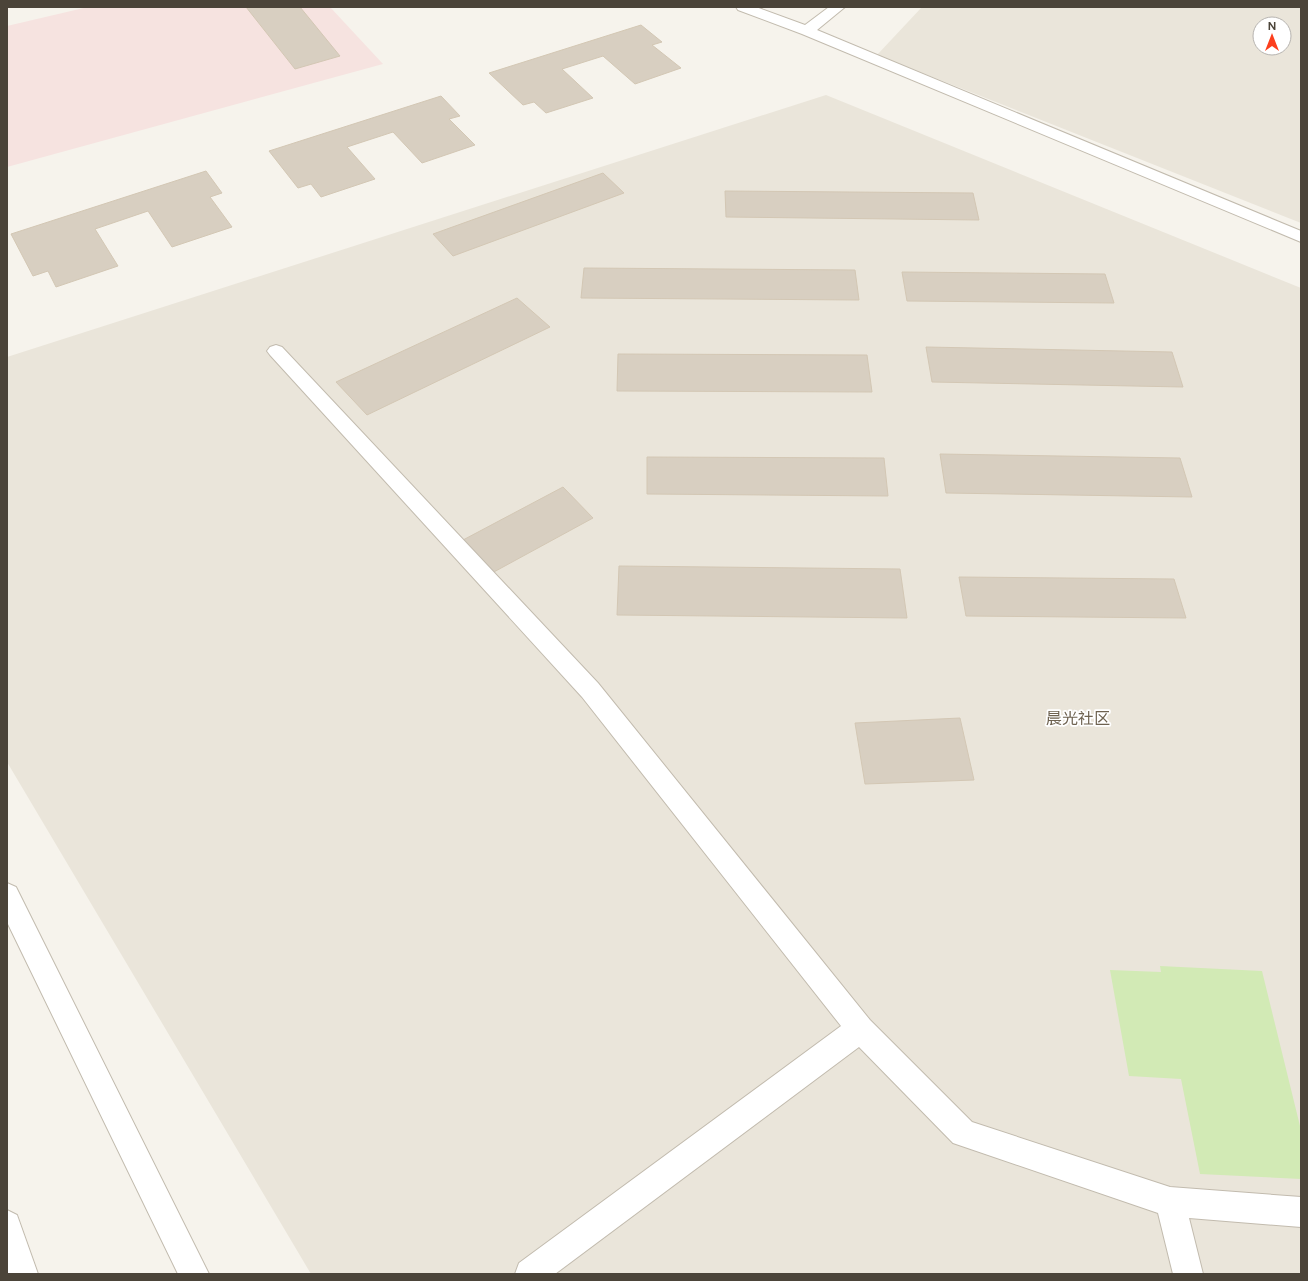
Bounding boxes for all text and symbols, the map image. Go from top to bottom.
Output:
north arrow [1252,16,1292,56]
text: N [1268,20,1276,33]
district label: 晨光社区 [1046,709,1110,728]

